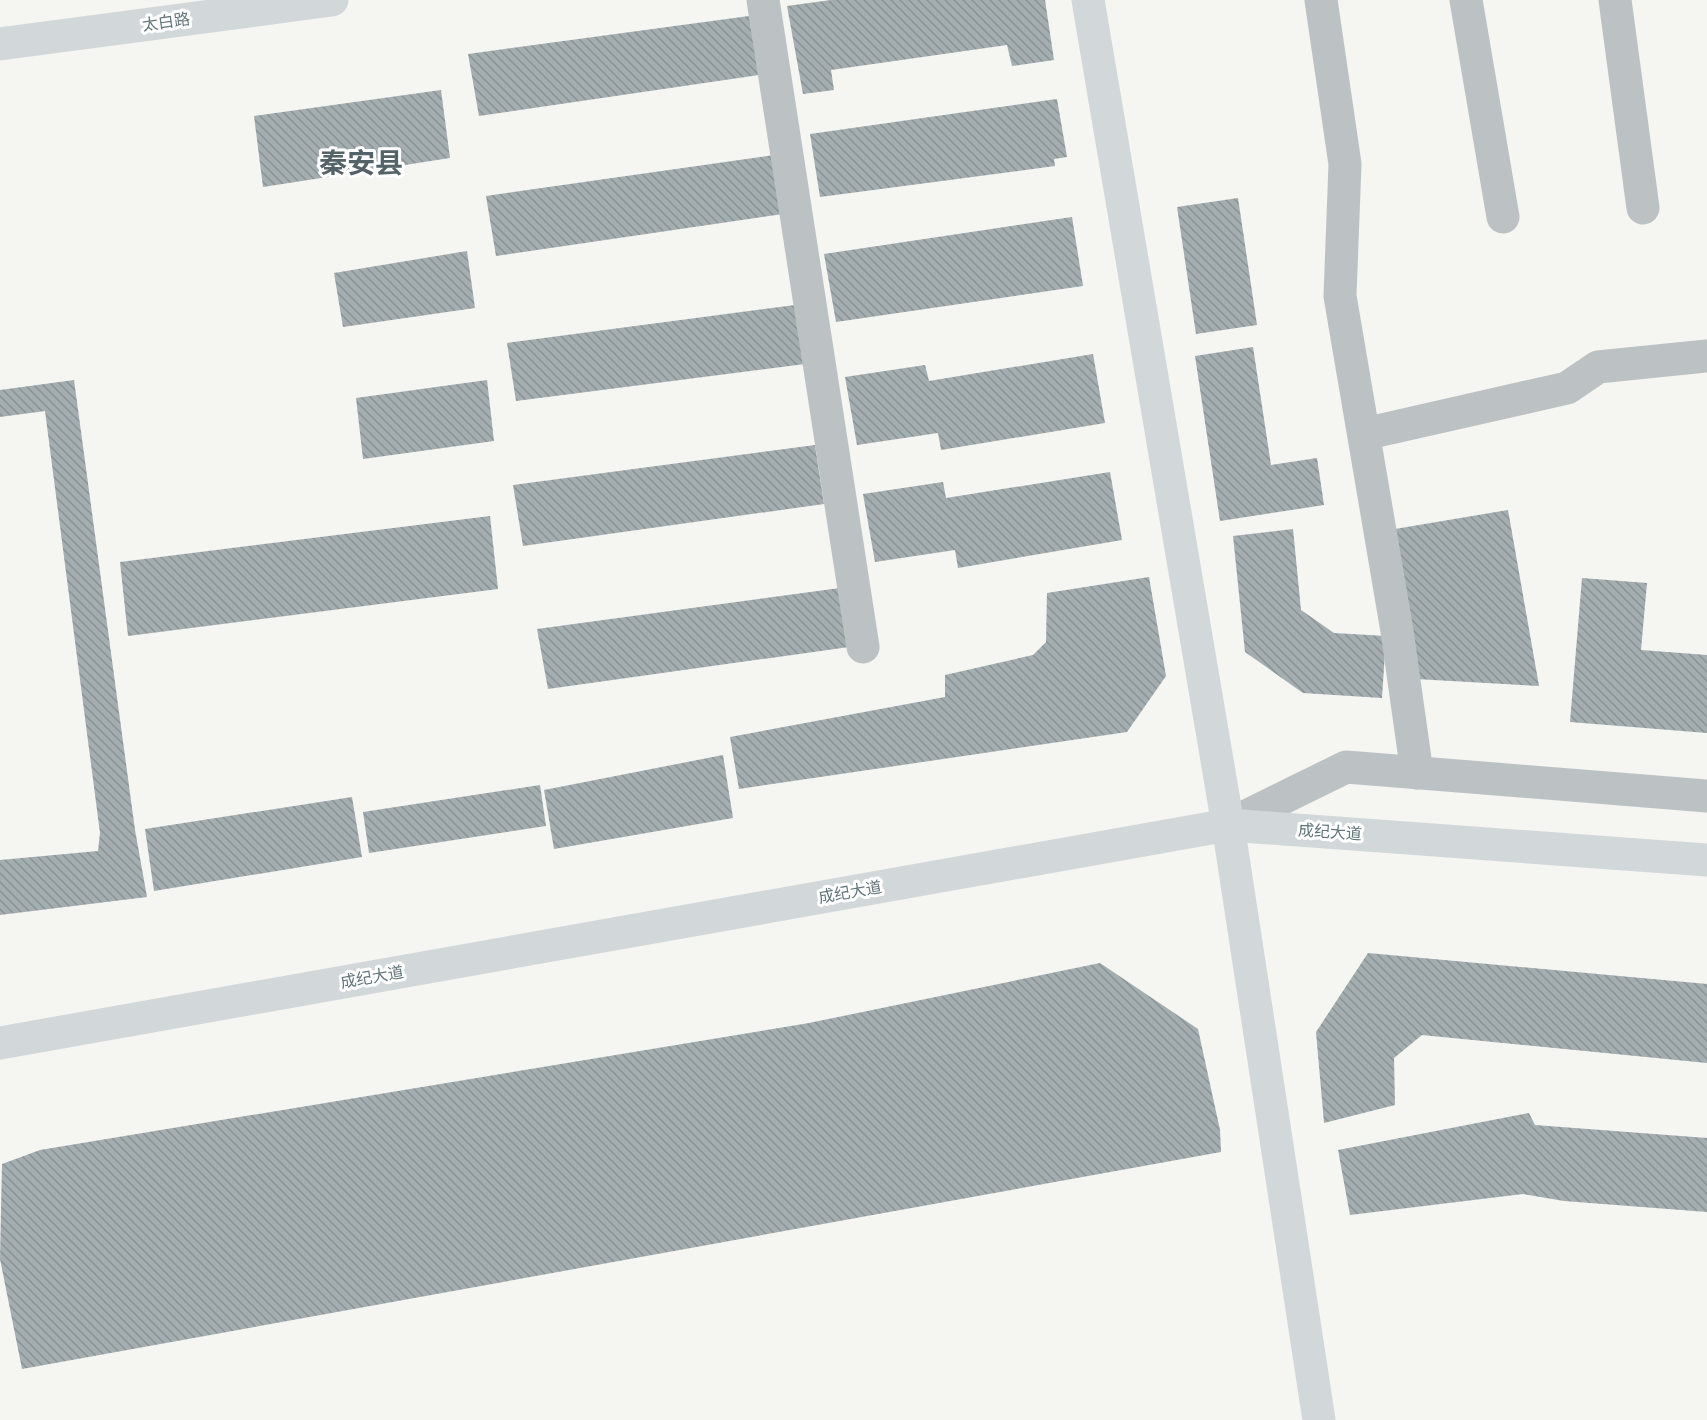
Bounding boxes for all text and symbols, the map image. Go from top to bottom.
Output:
street label: 太白路 [141,10,191,34]
district label: 秦安县 [319,148,403,179]
street label: 成纪大道 [1297,821,1363,843]
street label: 成纪大道 [817,878,883,906]
street label: 成纪大道 [339,963,405,991]

